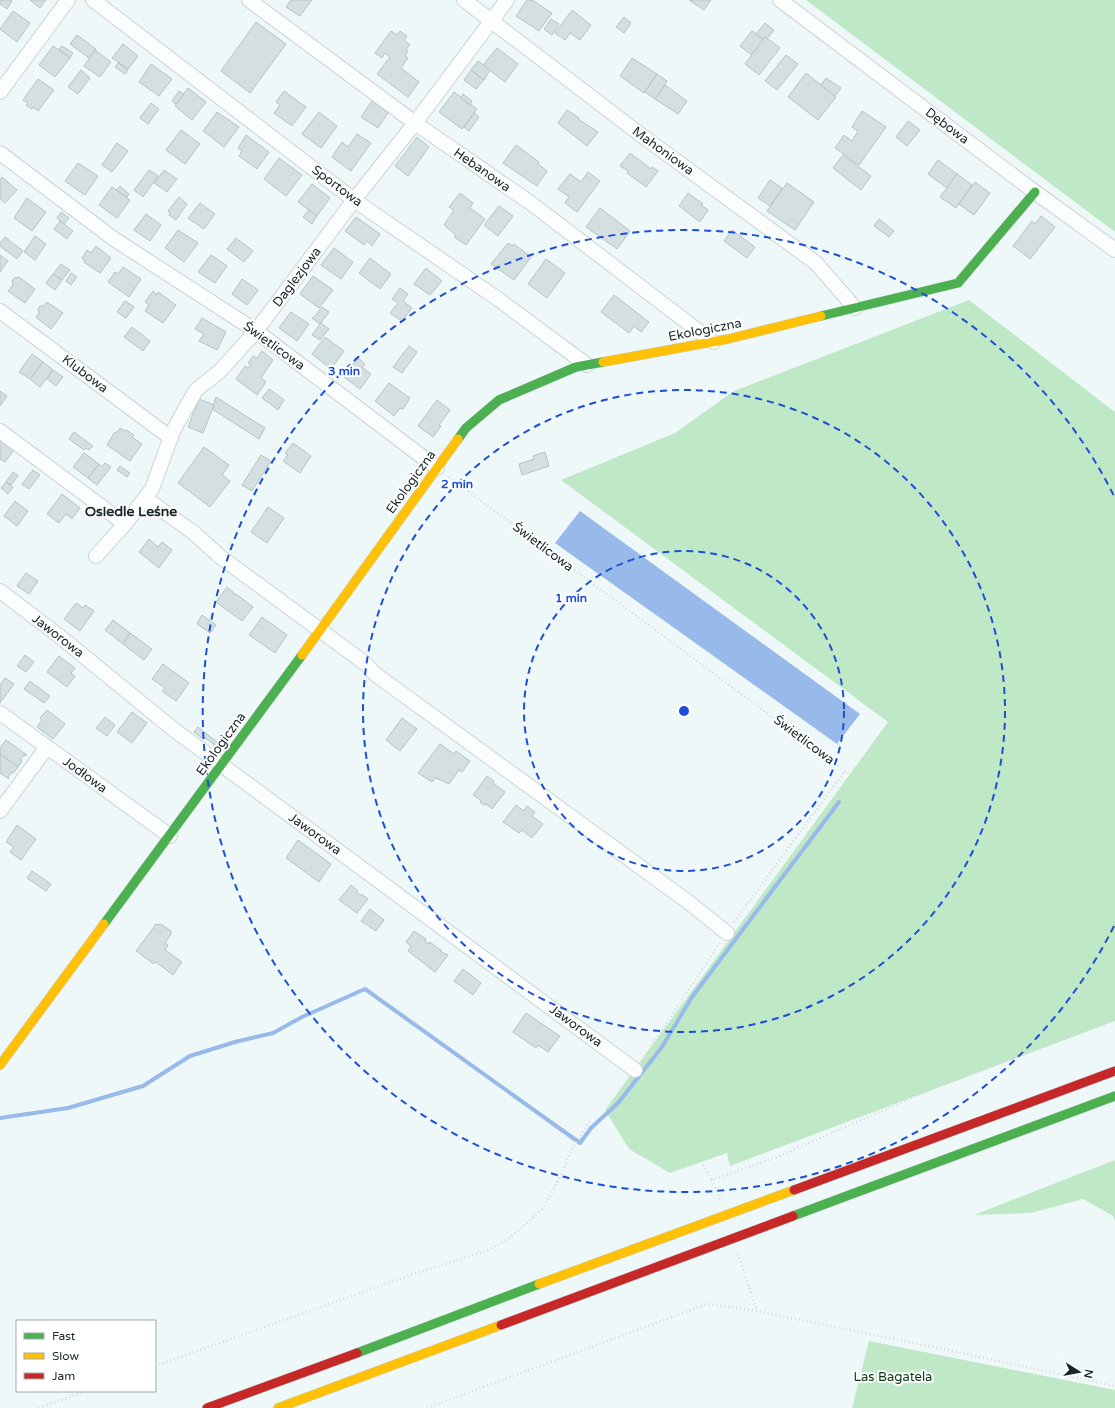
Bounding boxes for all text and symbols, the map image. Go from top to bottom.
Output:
street label: Dębowa [922,104,972,148]
street label: Mahoniowa [629,123,697,179]
street label: Hebanowa [450,145,514,195]
street label: Sportowa [309,162,365,210]
street label: Daglezjowa [269,244,325,310]
street label: Ekologiczna [667,315,743,345]
street label: Świetlicowa [240,318,308,374]
street label: Klubowa [59,352,111,396]
text: 3 min [328,364,360,378]
street label: Ekologiczna [383,447,439,517]
text: 2 min [441,477,473,491]
district label: Osiedle Leśne [85,503,177,520]
street label: Świetlicowa [509,519,577,575]
text: 1 min [555,591,587,605]
street label: Jaworowa [29,611,87,661]
centre of rings [677,704,691,718]
street label: Ekologiczna [193,709,249,779]
street label: Świetlicowa [770,712,838,768]
street label: Jodłowa [60,754,110,796]
street label: Jaworowa [285,809,345,859]
street label: Jaworowa [546,1001,606,1051]
legend [16,1320,156,1392]
text: Fast [52,1329,76,1343]
text: Slow [52,1349,79,1363]
north arrow [1059,1352,1099,1392]
text: N [1081,1368,1096,1379]
text: Jam [52,1369,75,1383]
park label: Las Bagatela [854,1369,932,1385]

